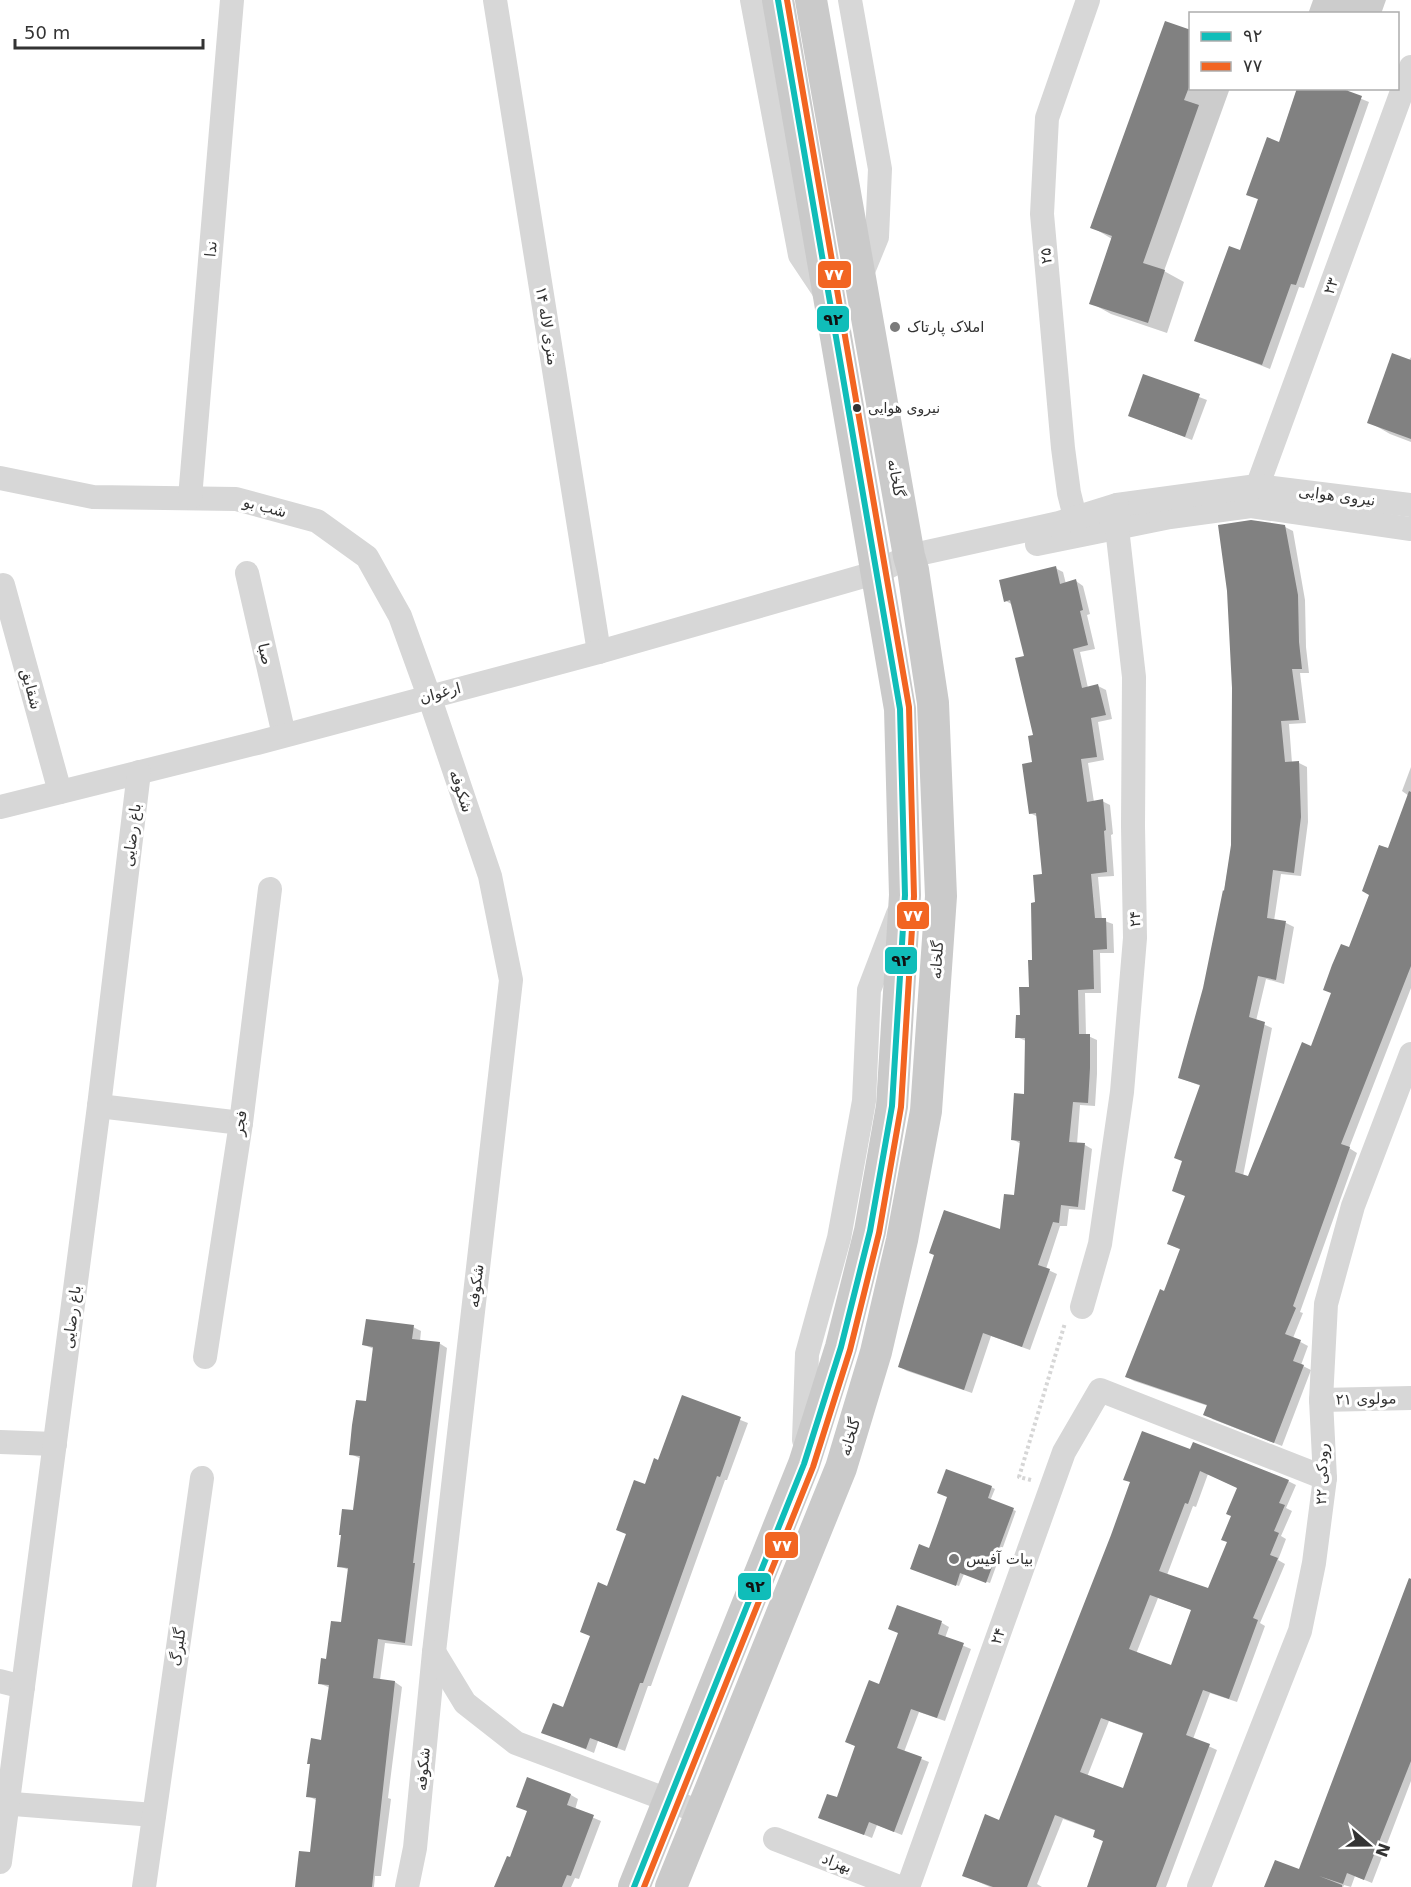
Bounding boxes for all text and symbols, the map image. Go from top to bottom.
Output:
scale bar [15,12,202,50]
legend [1189,12,1399,90]
text: 50 m [24,22,70,43]
text: ۹۲ [1243,25,1262,46]
text: ۷۷ [1243,55,1263,76]
street label: ندا [201,240,221,258]
street label: ۲۵ [1036,247,1056,265]
line badge: ۷۷ [817,260,852,289]
text: ۷۷ [824,265,844,284]
street label: ۲۳ [1320,275,1342,297]
street label: ۱۴ متری لاله [532,285,562,367]
line badge: ۹۲ [816,305,850,333]
text: ۹۲ [823,310,843,329]
place label: املاک پارتاک [907,318,985,337]
marker: املاک پارتاک [888,320,902,334]
place label: نیروی هوایی [868,400,940,417]
marker: نیروی هوایی [851,402,863,414]
street label: گلخانه [884,457,908,499]
street label: نیروی هوایی [1298,482,1376,510]
street label: شب بو [240,492,289,521]
street label: صبا [254,641,276,667]
street label: شقایق [17,667,45,711]
street label: ارغوان [417,679,463,707]
street label: شکوفه [445,767,477,815]
street label: باغ رضایی [119,802,145,868]
line badge: ۷۷ [896,901,930,930]
text: ۷۷ [903,906,923,925]
street label: ۲۴ [1126,911,1144,927]
street label: گلخانه [927,939,947,980]
line badge: ۹۲ [884,946,918,975]
text: ۹۲ [891,951,911,970]
street label: فجر [229,1109,251,1138]
street label: شکوفه [464,1263,488,1309]
street label: باغ رضایی [59,1284,85,1350]
street label: مولوی ۲۱ [1335,1389,1397,1409]
street label: گلخانه [836,1415,864,1458]
street label: رودکی ۲۲ [1312,1443,1332,1505]
line badge: ۷۷ [764,1531,799,1559]
text: ۷۷ [772,1536,792,1555]
place label: بیات آفیس [966,1550,1033,1568]
marker: بیات آفیس [947,1552,961,1566]
line badge: ۹۲ [737,1572,772,1601]
text: ۹۲ [745,1577,765,1596]
street label: ۲۴ [987,1625,1009,1647]
street label: گلبرگ [166,1626,190,1667]
street label: شکوفه [412,1746,434,1792]
north arrow [1339,1815,1399,1875]
text: N [1371,1840,1394,1860]
street label: بهزاد [820,1849,854,1877]

